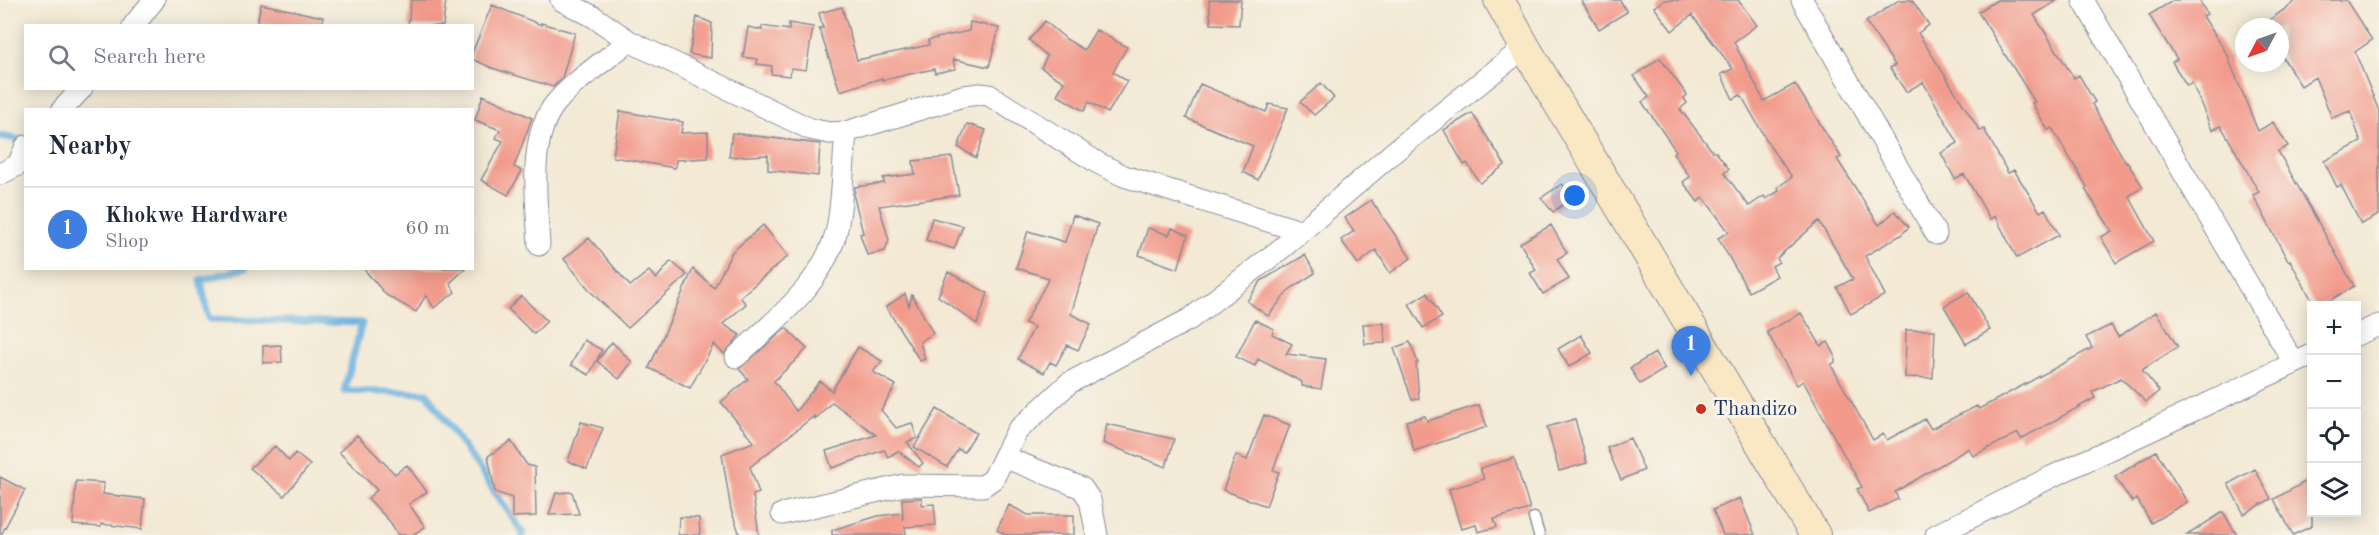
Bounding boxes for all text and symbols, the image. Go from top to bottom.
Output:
north arrow [2235,18,2289,72]
search box [24,24,474,90]
icon: search [45,41,78,74]
text: Search here [93,46,206,68]
text: Nearby [48,134,132,160]
your location [1560,181,1589,210]
text: Khokwe Hardware [105,205,288,227]
text: 1 [62,219,73,239]
text: 60 m [405,219,450,239]
text: Shop [105,232,149,252]
map controls [2307,301,2361,517]
button: + [2307,301,2361,355]
pin: 1 [1672,326,1710,376]
button: − [2307,355,2361,409]
place label: Thandizo [1713,399,1797,420]
marker: Thandizo [1694,402,1708,416]
button: locate [2307,409,2361,463]
button: layers [2307,463,2361,517]

